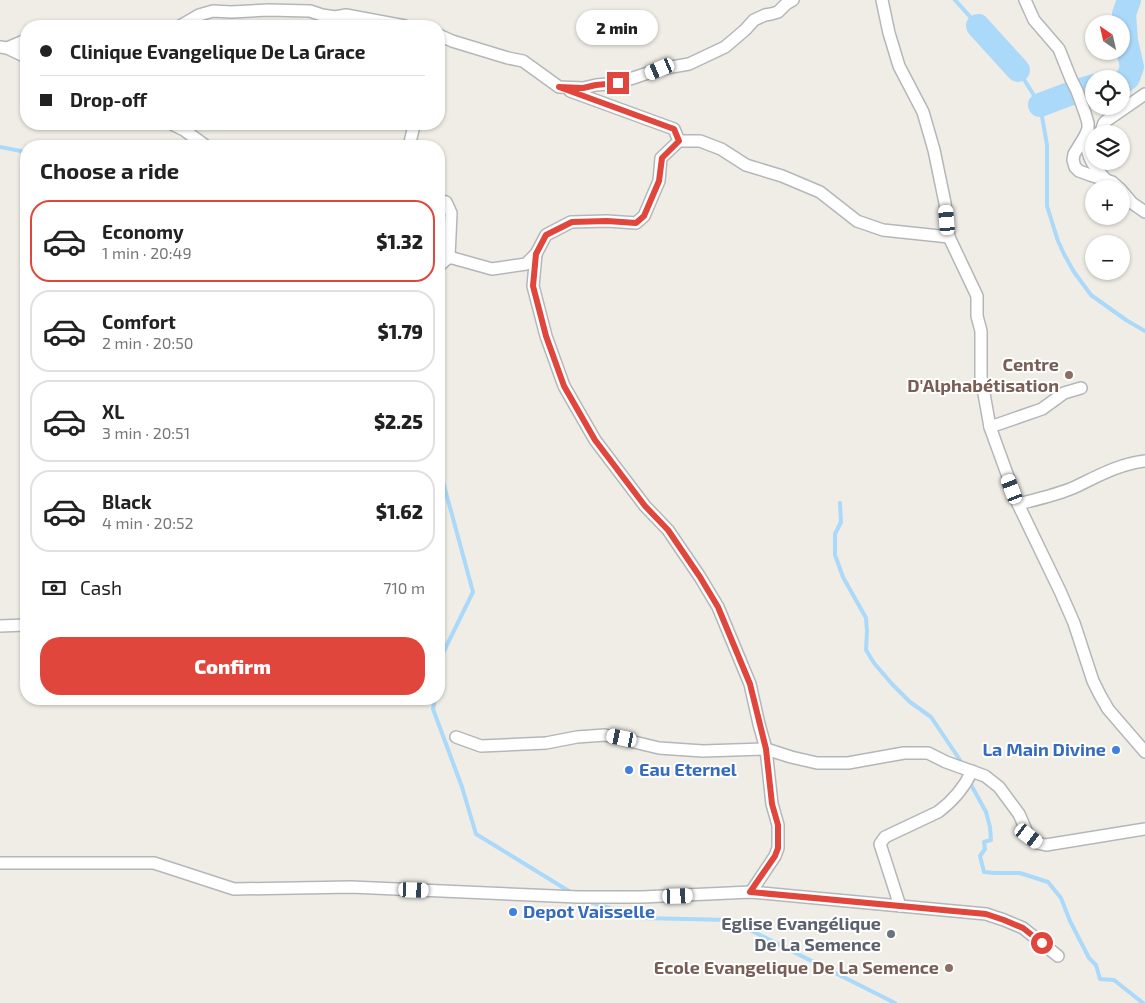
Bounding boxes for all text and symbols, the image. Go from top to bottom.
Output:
callout: 2 min [577,11,659,46]
north arrow [1085,15,1130,60]
map controls [1085,15,1130,280]
text: 2 min [596,18,638,37]
text: Clinique Evangelique De La Grace [70,40,365,63]
car [643,56,676,82]
button: locate [1085,70,1130,115]
route end [607,72,629,94]
text: Drop-off [70,88,147,111]
button: layers [1085,125,1130,170]
text: Choose a ride [40,157,179,183]
button: + [1085,180,1130,225]
car [938,204,955,236]
icon: car [42,219,87,264]
text: Economy [102,220,184,243]
text: $1.32 [376,230,423,253]
button: − [1085,235,1130,280]
text: 1 min · 20:49 [102,243,192,262]
icon: car [42,309,87,354]
text: Comfort [102,310,176,333]
text: $1.79 [377,320,423,343]
text: 2 min · 20:50 [102,333,193,352]
place label: Centre D'Alphabétisation [907,353,1059,396]
marker: Centre D'Alphabétisation [1063,369,1075,381]
icon: car [42,399,87,444]
text: XL [102,400,124,423]
text: $2.25 [374,410,423,433]
text: 3 min · 20:51 [102,423,190,442]
car [999,472,1024,506]
icon: car [42,489,87,534]
text: Black [102,490,152,513]
text: $1.62 [376,500,423,523]
text: 4 min · 20:52 [102,513,194,532]
icon: cash [40,574,68,602]
text: Cash [80,576,122,599]
text: 710 m [383,578,425,597]
button: Confirm [40,637,425,695]
car [605,728,638,748]
place label: La Main Divine [982,738,1106,760]
marker: La Main Divine [1110,744,1122,756]
place label: Eau Eternel [639,758,737,780]
marker: Eau Eternel [623,764,635,776]
car [1012,821,1045,851]
car [398,882,429,898]
car [662,888,693,904]
place label: Depot Vaisselle [523,900,655,922]
marker: Depot Vaisselle [507,906,519,918]
place label: Eglise Evangélique De La Semence [721,912,881,955]
marker: Eglise Evangélique De La Semence [885,928,897,940]
route start [1031,932,1053,954]
place label: Ecole Evangelique De La Semence [654,956,939,978]
marker: Ecole Evangelique De La Semence [943,962,955,974]

